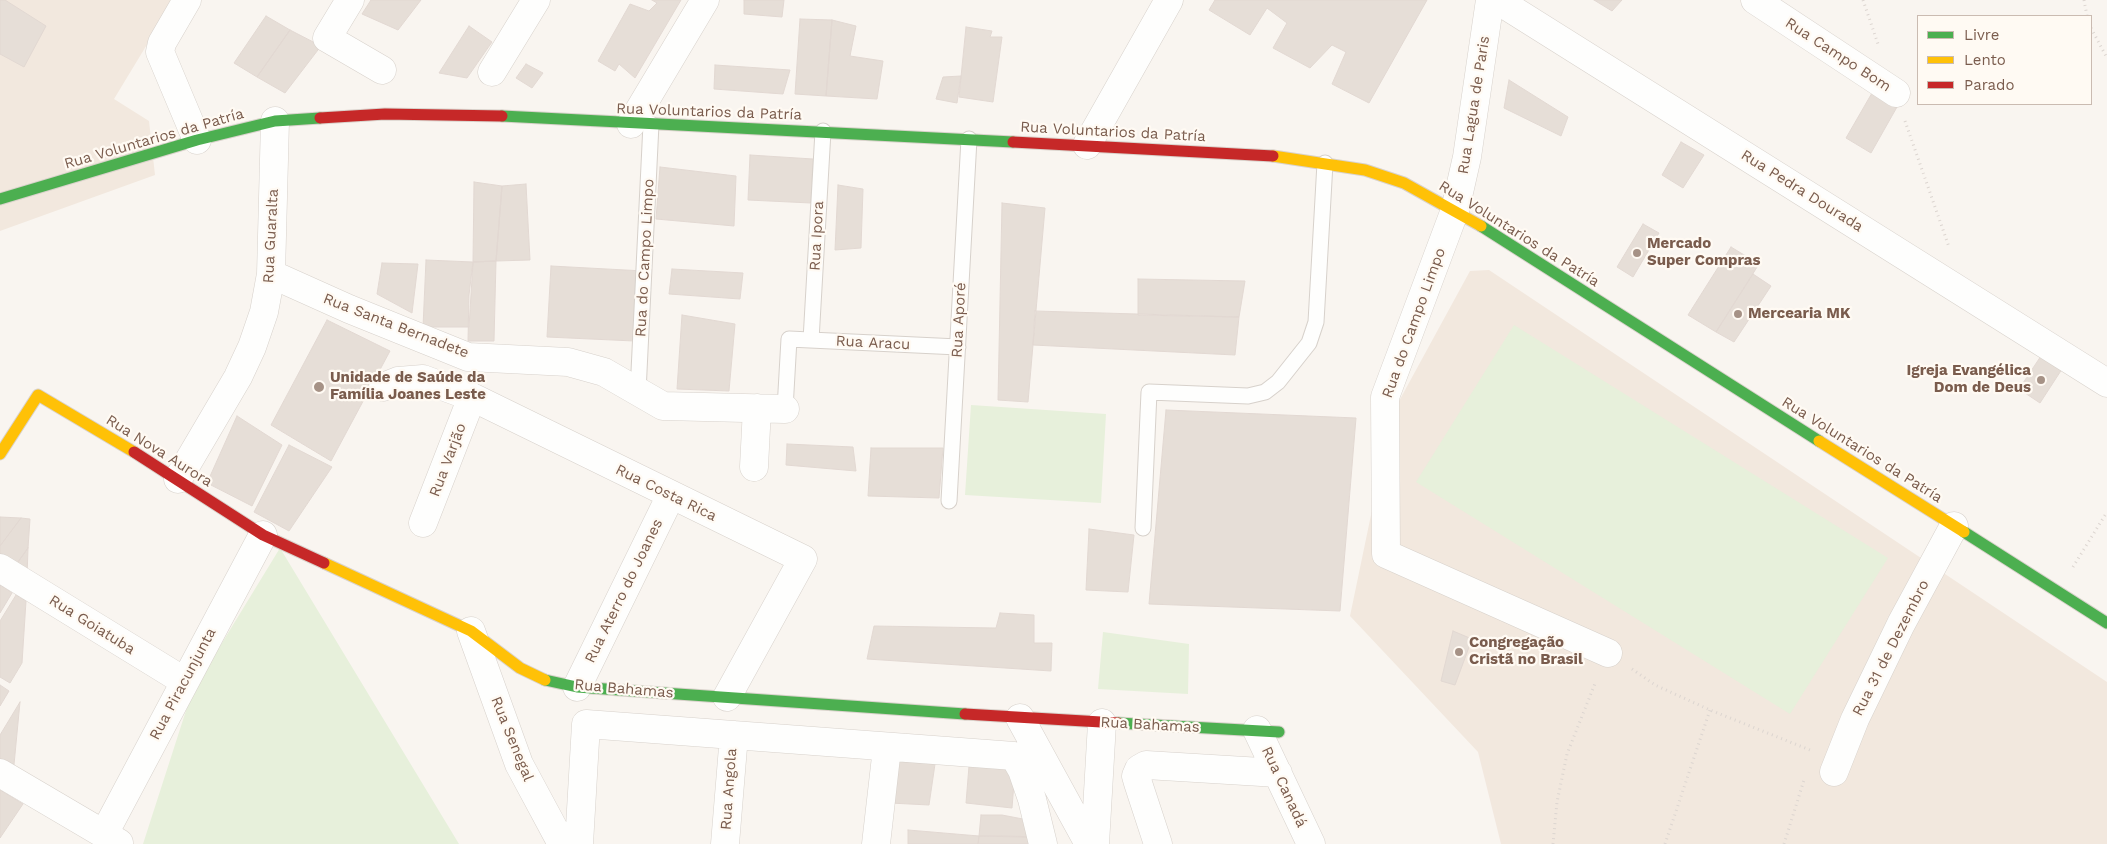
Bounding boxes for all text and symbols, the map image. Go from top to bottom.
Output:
street label: Rua Campo Bom [1782,14,1894,96]
legend [1917,15,2092,105]
text: Livre [1964,26,1999,44]
street label: Rua Lagua de Paris [1454,35,1494,175]
text: Lento [1964,51,2006,69]
text: Parado [1964,76,2014,94]
street label: Rua Voluntarios da Patría [616,100,802,124]
street label: Rua Voluntarios da Patría [62,105,246,173]
street label: Rua Voluntarios da Patría [1020,118,1206,146]
street label: Rua Pedra Dourada [1738,146,1866,236]
street label: Rua Voluntarios da Patría [1435,177,1603,291]
street label: Rua do Campo Limpo [632,178,658,338]
street label: Rua Guaralta [260,188,282,284]
street label: Rua Ipora [806,201,828,271]
place label: Mercado Super Compras [1647,235,1761,270]
street label: Rua do Campo Limpo [1378,245,1450,401]
marker: Mercado Super Compras [1631,247,1643,259]
street label: Rua Aporé [948,282,970,358]
street label: Rua Santa Bernadete [321,290,471,362]
place label: Mercearia MK [1748,305,1850,323]
marker: Mercearia MK [1732,308,1744,320]
street label: Rua Aracu [835,332,911,354]
place label: Igreja Evangélica Dom de Deus [1907,362,2031,397]
place label: Unidade de Saúde da Família Joanes Leste [330,369,486,404]
marker: Igreja Evangélica Dom de Deus [2035,374,2047,386]
marker: Unidade de Saúde da Família Joanes Leste [312,380,326,394]
street label: Rua Voluntarios da Patría [1778,393,1946,507]
street label: Rua Nova Aurora [102,411,216,491]
street label: Rua Varjão [426,421,470,499]
street label: Rua Costa Rica [612,461,720,525]
street label: Rua Aterro do Joanes [581,516,667,666]
street label: Rua 31 de Dezembro [1849,577,1933,719]
street label: Rua Goiatuba [46,591,138,659]
street label: Rua Piracunjunta [146,625,220,743]
place label: Congregação Cristã no Brasil [1469,634,1583,669]
marker: Congregação Cristã no Brasil [1453,646,1465,658]
street label: Rua Bahamas [574,676,674,702]
street label: Rua Senegal [487,694,537,784]
street label: Rua Bahamas [1100,713,1200,737]
street label: Rua Canadá [1257,744,1311,830]
street label: Rua Angola [717,748,741,830]

